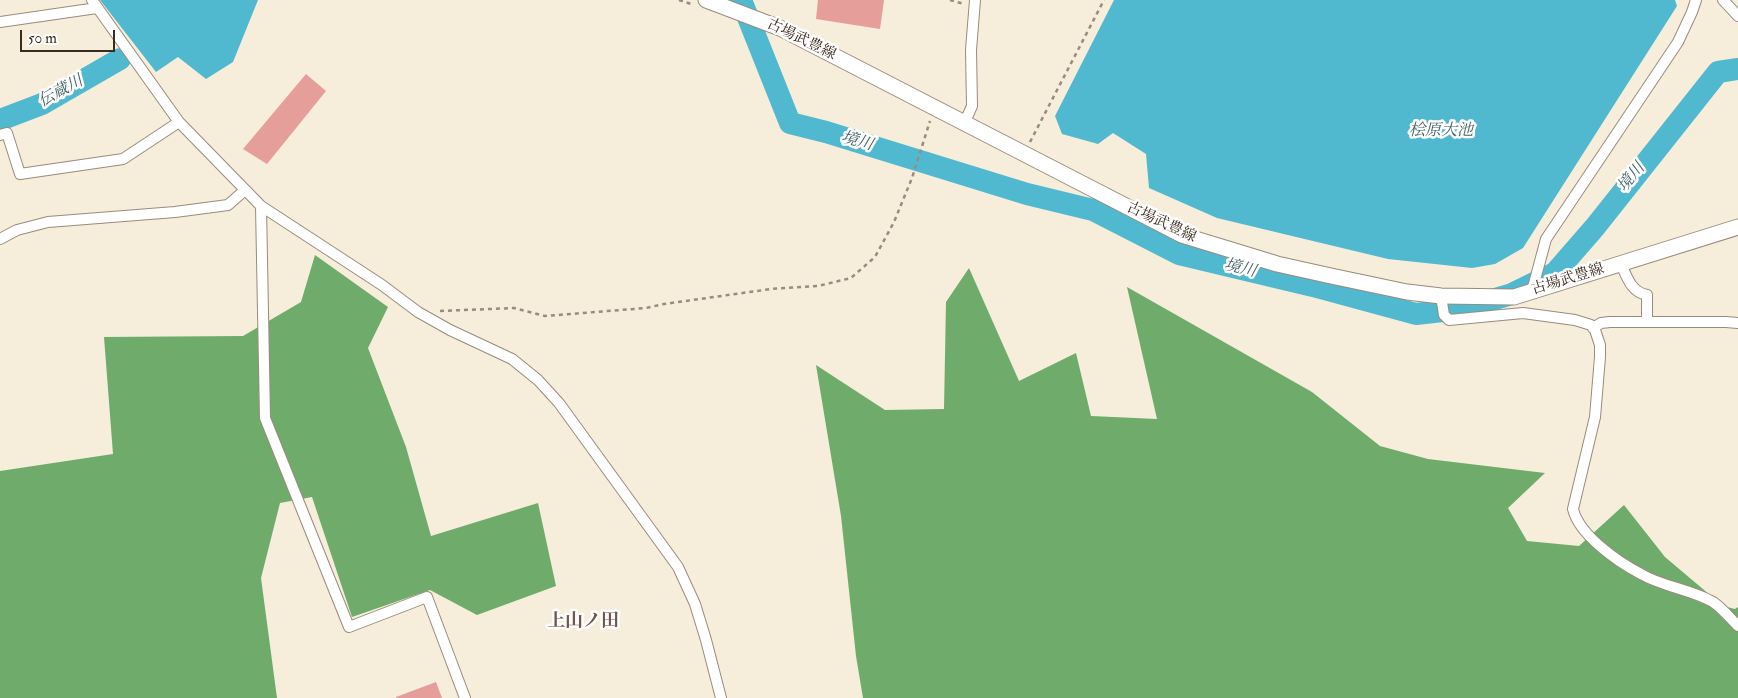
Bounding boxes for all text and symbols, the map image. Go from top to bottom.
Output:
street label: 古場武豊線 [763,15,839,65]
scale bar [22,20,118,52]
text: 50 m [28,29,57,48]
water label: 伝蔵川 [35,72,87,112]
water label: 桧原大池 [1409,122,1473,142]
water label: 境川 [839,128,875,156]
water label: 境川 [1614,160,1650,196]
street label: 古場武豊線 [1123,199,1199,247]
water label: 境川 [1222,256,1258,282]
street label: 古場武豊線 [1530,260,1606,300]
district label: 上山ノ田 [547,611,619,633]

